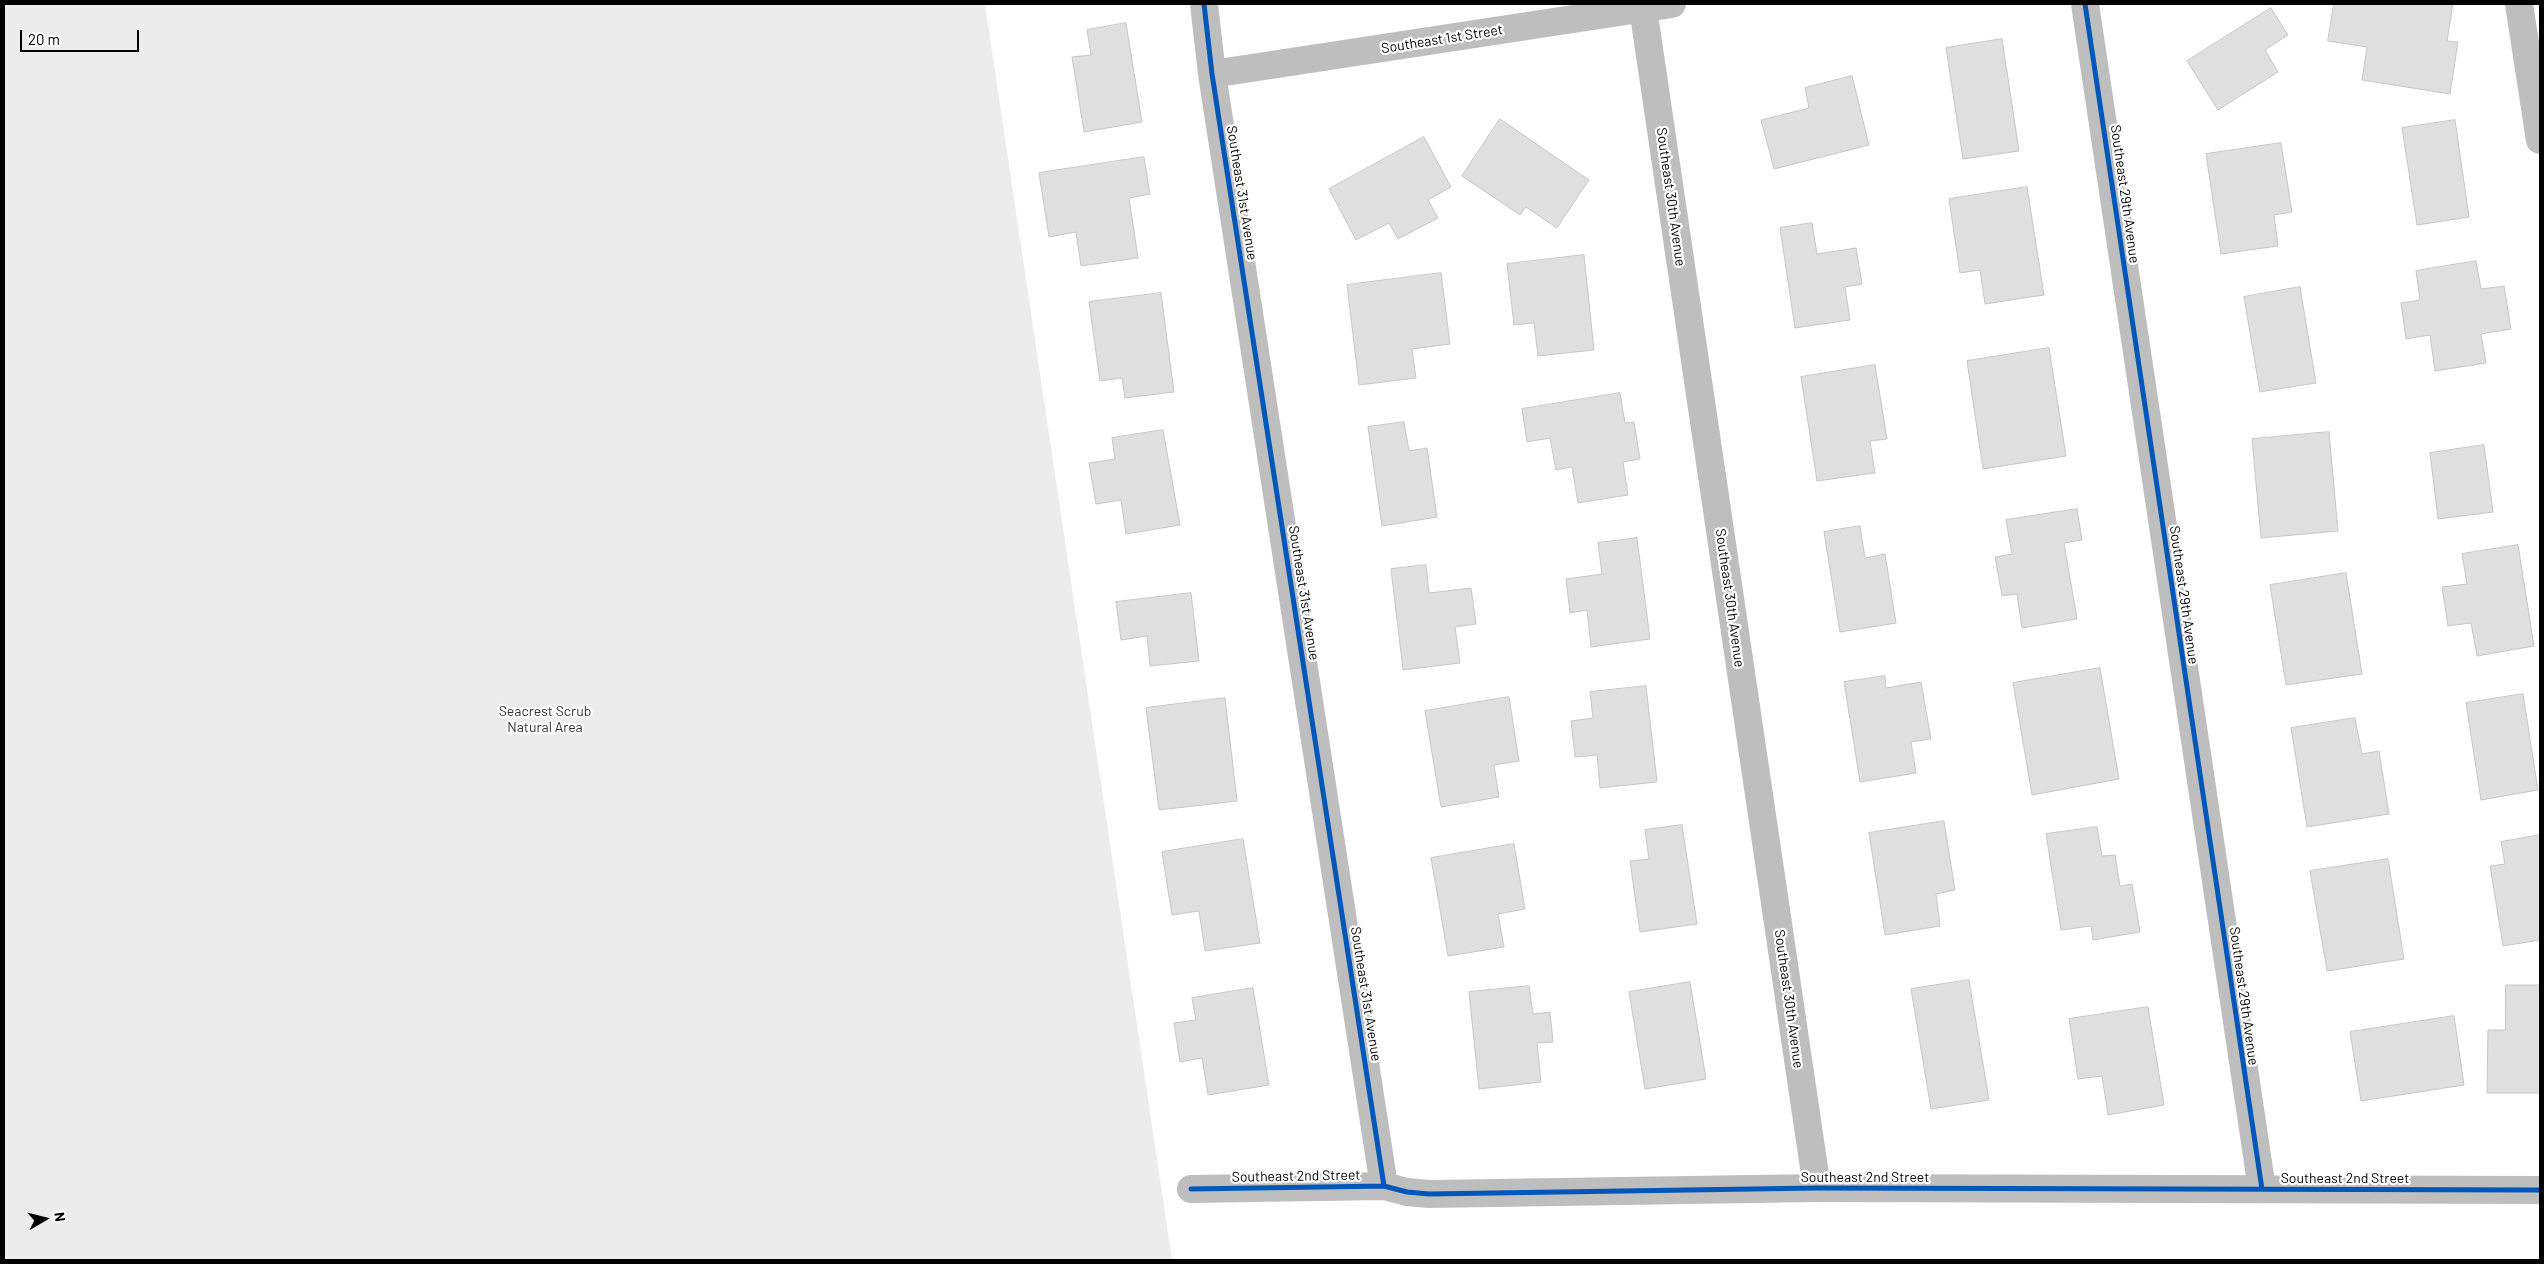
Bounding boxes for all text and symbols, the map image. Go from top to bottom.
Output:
scale bar [22,20,141,52]
street label: Southeast 1st Street [1380,21,1504,57]
text: 20 m [28,30,60,48]
street label: Southeast 31st Avenue [1223,124,1261,262]
street label: Southeast 29th Avenue [2107,124,2143,264]
street label: Southeast 30th Avenue [1653,126,1689,268]
street label: Southeast 31st Avenue [1285,524,1323,662]
street label: Southeast 29th Avenue [2166,525,2202,665]
street label: Southeast 30th Avenue [1712,527,1748,669]
park label: Seacrest Scrub Natural Area [499,703,591,736]
street label: Southeast 31st Avenue [1347,925,1385,1063]
street label: Southeast 29th Avenue [2226,926,2262,1066]
street label: Southeast 30th Avenue [1771,928,1807,1070]
street label: Southeast 2nd Street [1232,1166,1360,1186]
street label: Southeast 2nd Street [1801,1169,1929,1185]
street label: Southeast 2nd Street [2281,1170,2409,1186]
north arrow [20,1194,70,1244]
text: N [51,1211,69,1223]

